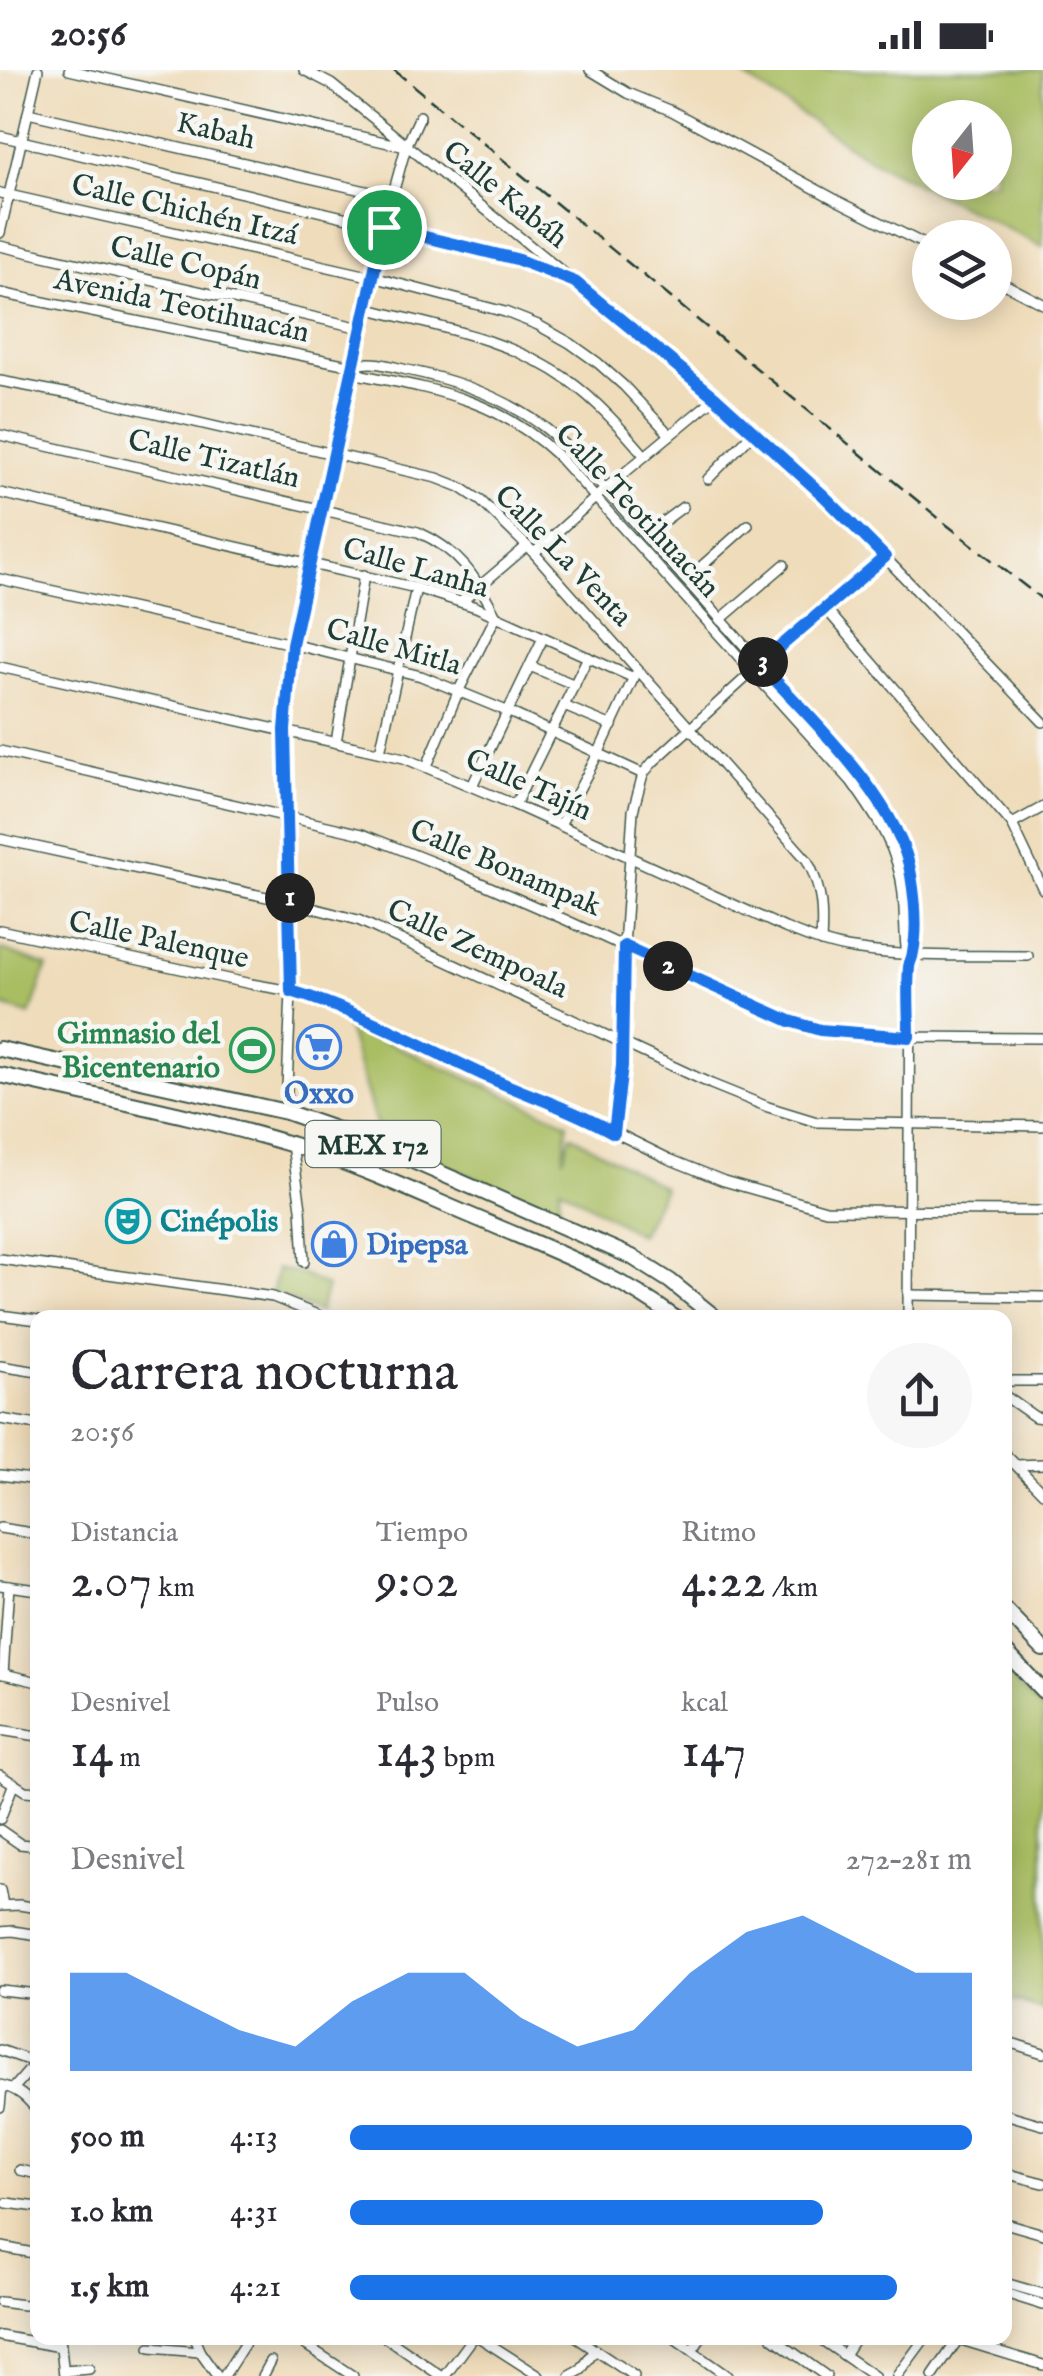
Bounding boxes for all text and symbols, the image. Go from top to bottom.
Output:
text: 20:56 [50,11,126,59]
north arrow [912,100,1012,200]
map controls [912,100,1012,320]
street label: Kabah [172,104,259,159]
street label: Calle Kabáh [434,133,575,258]
street label: Calle Chichén Itzá [68,166,301,255]
pin [342,185,427,270]
icon: arrive [357,200,412,255]
button: layers [912,220,1012,320]
street label: Calle Copán [106,228,265,300]
street label: Avenida Teotihuacán [50,261,313,353]
street label: Calle Teotihuacán [546,416,727,606]
street label: Calle Tizatlán [124,422,303,498]
street label: Calle La Venta [485,477,640,635]
street label: Calle Lanha [338,530,493,608]
street label: Calle Mitla [322,611,465,685]
pin: 3 [738,637,788,687]
text: 3 [758,644,768,679]
street label: Calle Tajín [459,741,597,831]
street label: Calle Bonampak [404,811,608,927]
pin: 1 [265,873,315,923]
text: 1 [285,880,295,915]
street label: Calle Zempoala [380,891,574,1008]
street label: Calle Palenque [65,903,252,979]
pin: 2 [643,941,693,991]
text: 2 [661,948,675,983]
place label: Gimnasio del Bicentenario [57,1016,221,1088]
supermarket icon: Oxxo [296,1024,342,1070]
sports icon: Gimnasio del Bicentenario [229,1027,275,1073]
place label: Oxxo [284,1076,354,1114]
road number: MEX 172 [306,1121,440,1167]
theatre icon: Cinépolis [105,1198,151,1244]
place label: Cinépolis [160,1204,278,1242]
shop icon: Dipepsa [311,1221,357,1267]
place label: Dipepsa [366,1227,469,1265]
text: Carrera nocturna [70,1339,458,1409]
button: share [867,1343,972,1448]
text: 20:56 [70,1412,134,1453]
text: Distancia [70,1516,178,1551]
text: Tiempo [376,1516,468,1551]
text: Ritmo [681,1516,756,1551]
text: 2.07 [70,1551,152,1614]
text: 9:02 [376,1551,459,1614]
text: 4:22 [681,1551,766,1614]
text: km [152,1571,195,1606]
text: /km [766,1571,818,1606]
text: Desnivel [70,1686,170,1721]
text: Pulso [376,1686,439,1721]
text: kcal [681,1686,728,1721]
text: 14 [70,1721,113,1784]
text: 143 [376,1721,437,1784]
text: 147 [681,1721,746,1784]
text: m [113,1741,141,1776]
text: bpm [437,1741,495,1776]
text: Desnivel [70,1840,185,1881]
text: 272–281 m [845,1840,972,1881]
text: 500 m [70,2117,145,2158]
text: 4:13 [230,2117,278,2158]
text: 1.0 km [70,2192,153,2233]
text: 4:31 [230,2192,278,2233]
text: 1.5 km [70,2267,149,2308]
text: 4:21 [230,2267,281,2308]

